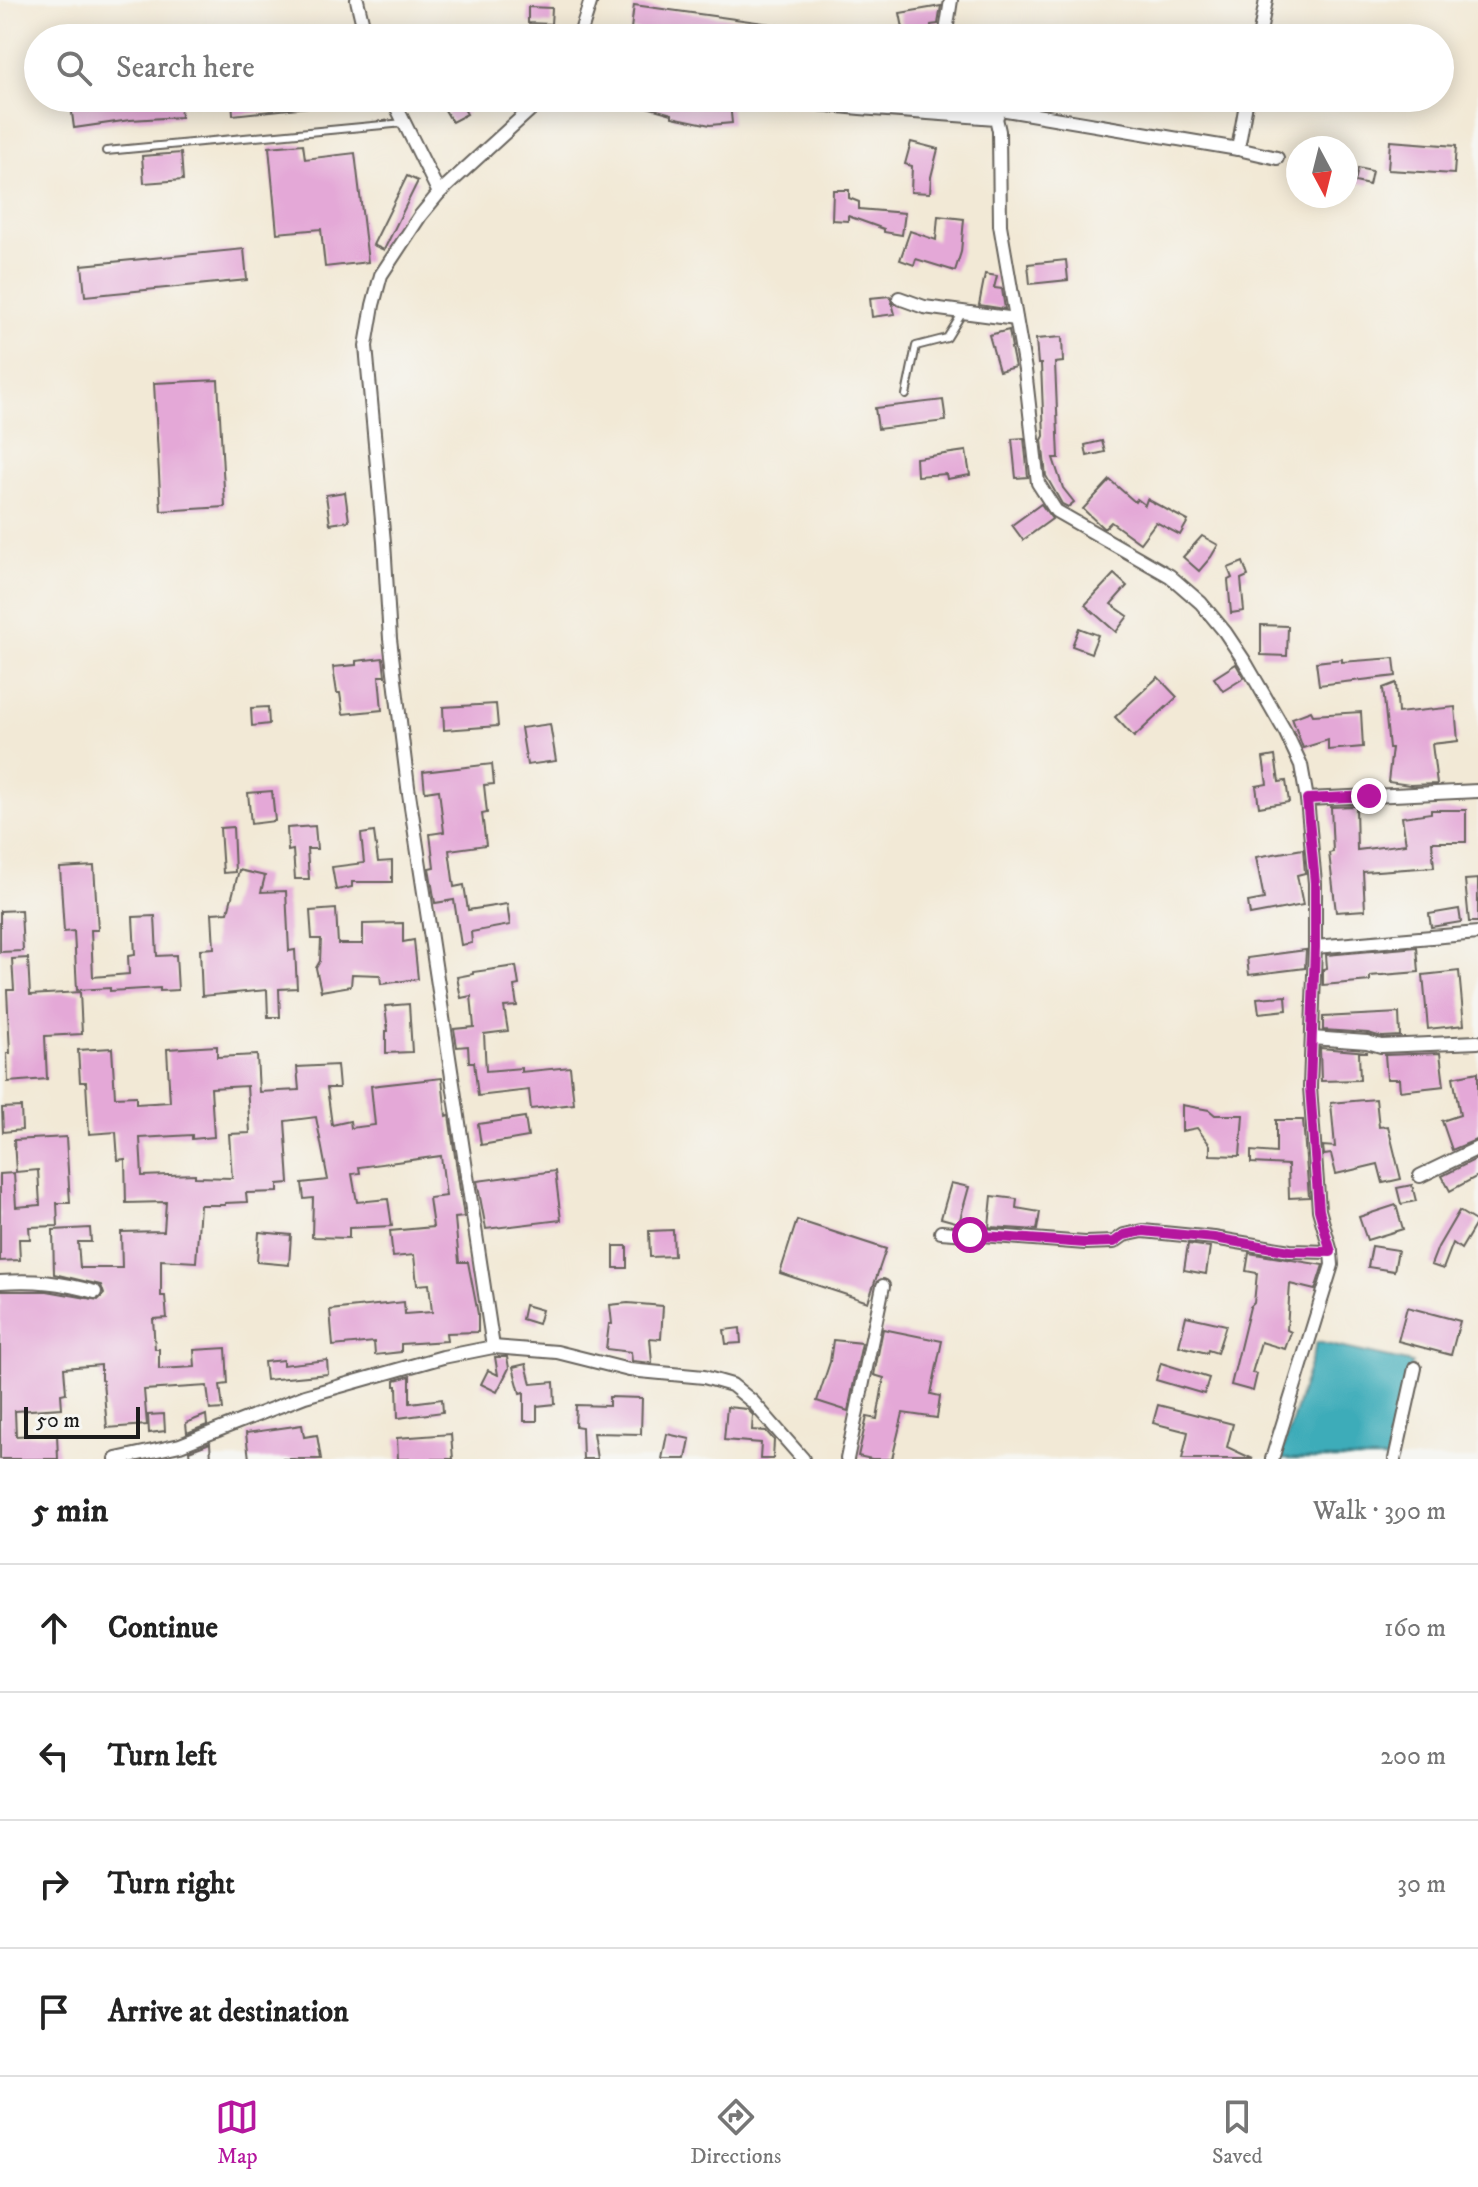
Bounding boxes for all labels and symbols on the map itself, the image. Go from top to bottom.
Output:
north arrow [1286,136,1358,208]
route end [1351,778,1387,814]
route start [952,1217,988,1253]
scale bar [24,1403,140,1439]

